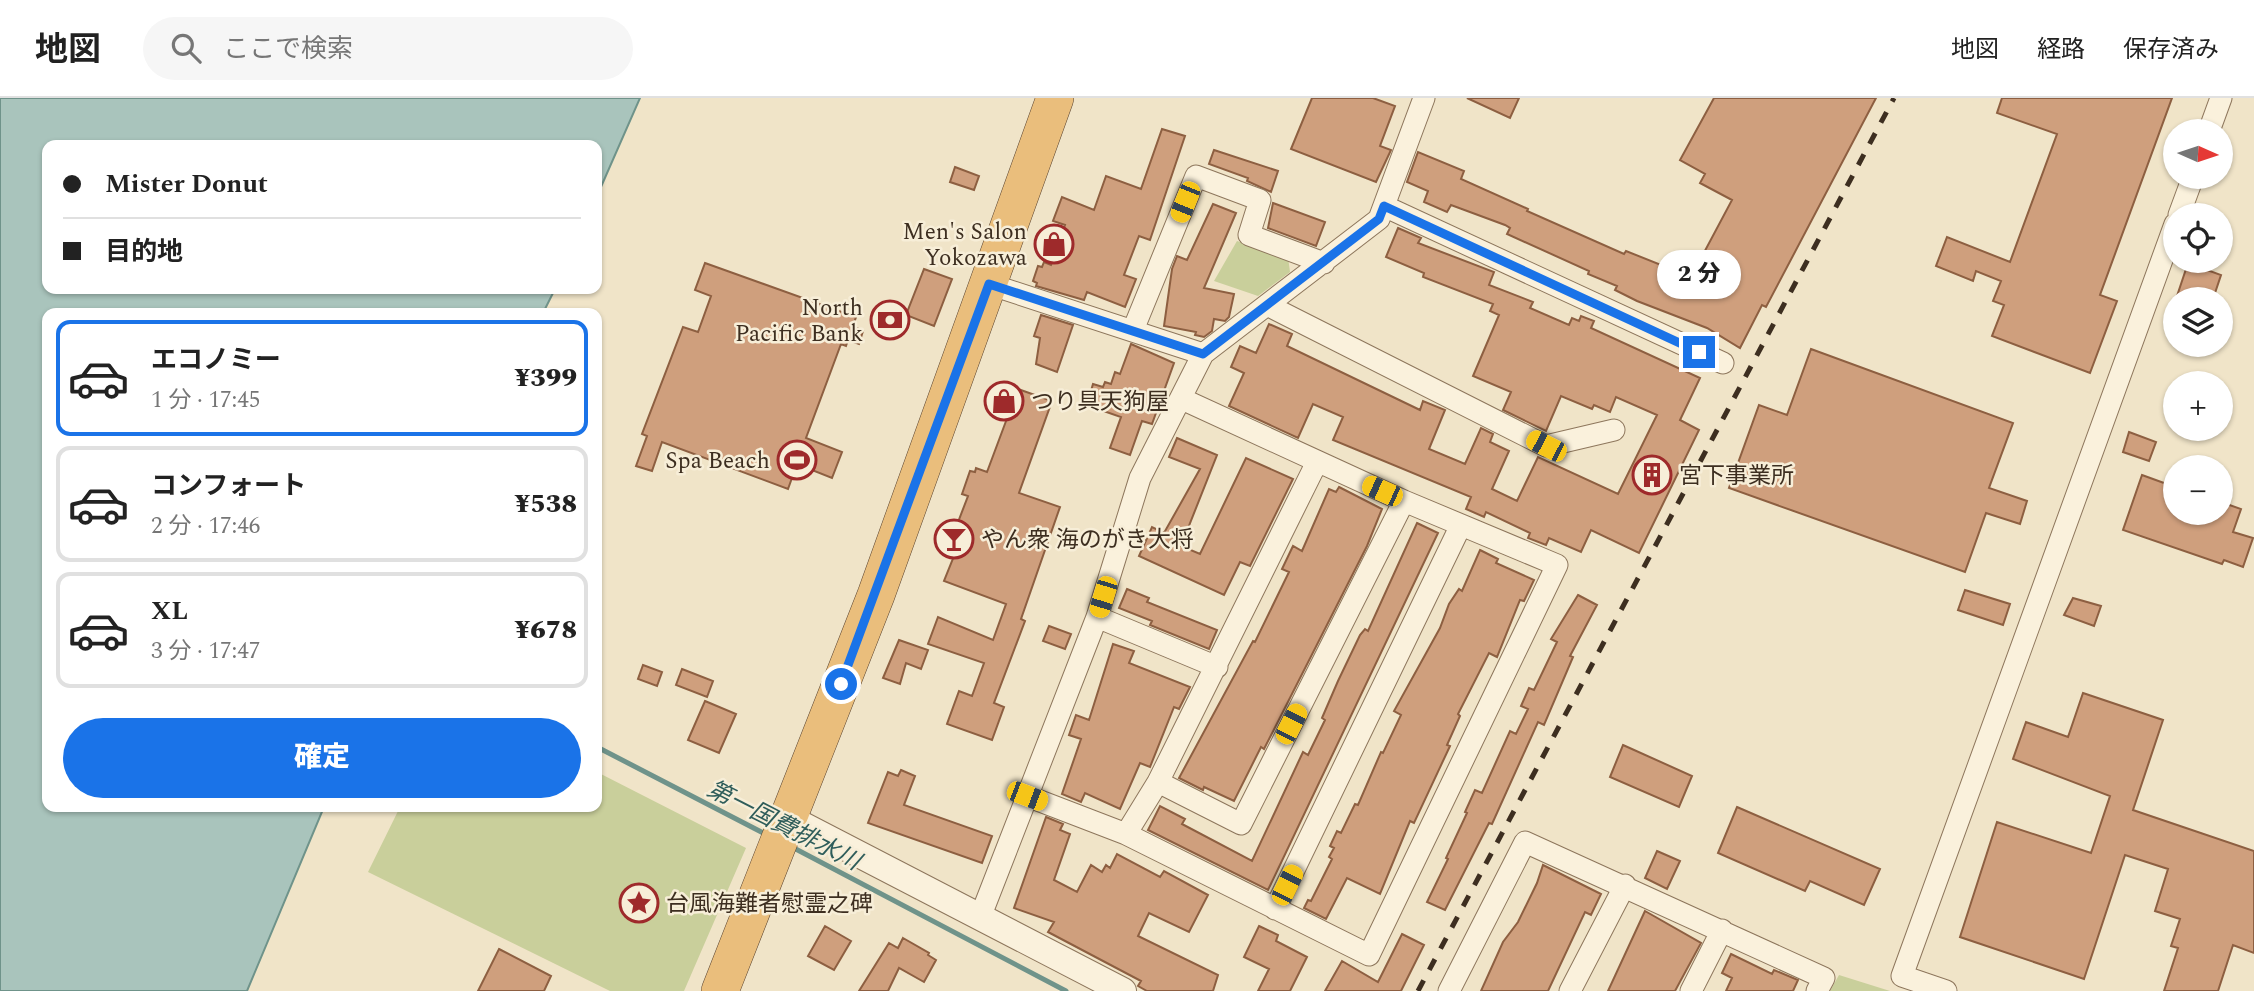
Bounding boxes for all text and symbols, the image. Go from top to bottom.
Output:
search box [143,17,633,80]
text: 地図 [35,25,101,75]
icon: search [167,29,205,67]
text: ここで検索 [223,29,353,69]
text: 地図 [1951,32,1999,68]
text: 経路 [2037,32,2085,68]
text: 保存済み [2123,32,2219,68]
north arrow [2163,119,2233,189]
map controls [2163,119,2233,525]
text: Mister Donut [105,164,268,204]
car [1168,179,1203,225]
button: locate [2163,203,2233,273]
place label: Men's Salon Yokozawa [903,215,1027,276]
shop icon: Men's Salon Yokozawa [1033,223,1075,265]
text: 目的地 [105,232,183,272]
callout: 2 分 [1657,250,1741,300]
text: 2 分 [1678,257,1720,292]
button: layers [2163,287,2233,357]
place label: North Pacific Bank [735,291,863,352]
bank icon: North Pacific Bank [869,299,911,341]
route end [1683,336,1715,368]
text: エコノミー [151,340,281,380]
icon: car [67,347,130,410]
text: ¥399 [515,358,577,398]
button: + [2163,371,2233,441]
shop icon: つり具天狗屋 [983,380,1025,422]
text: 1 分 · 17:45 [151,383,260,418]
place label: つり具天狗屋 [1031,385,1169,420]
car [1523,427,1570,465]
sports icon: Spa Beach [776,439,818,481]
place label: Spa Beach [665,444,770,479]
building icon: 宮下事業所 [1631,454,1673,496]
button: − [2163,455,2233,525]
place label: 宮下事業所 [1679,459,1794,494]
text: コンフォート [151,466,306,506]
icon: car [67,473,130,536]
car [1359,473,1406,509]
text: ¥538 [515,484,577,524]
text: 2 分 · 17:46 [151,509,260,544]
bar icon: やん衆 海のがき大将 [933,518,975,560]
place label: やん衆 海のがき大将 [981,523,1194,558]
car [1087,574,1120,620]
text: XL [151,591,188,631]
icon: car [67,599,130,662]
text: ¥678 [515,610,577,650]
text: 3 分 · 17:47 [151,634,260,669]
route start [825,668,857,700]
car [1273,701,1310,747]
button: 確定 [63,718,581,798]
water label: 第一国費排水川 [701,772,869,881]
car [1004,779,1051,813]
car [1269,862,1306,908]
place icon: 台風海難者慰霊之碑 [618,882,660,924]
place label: 台風海難者慰霊之碑 [666,887,873,922]

